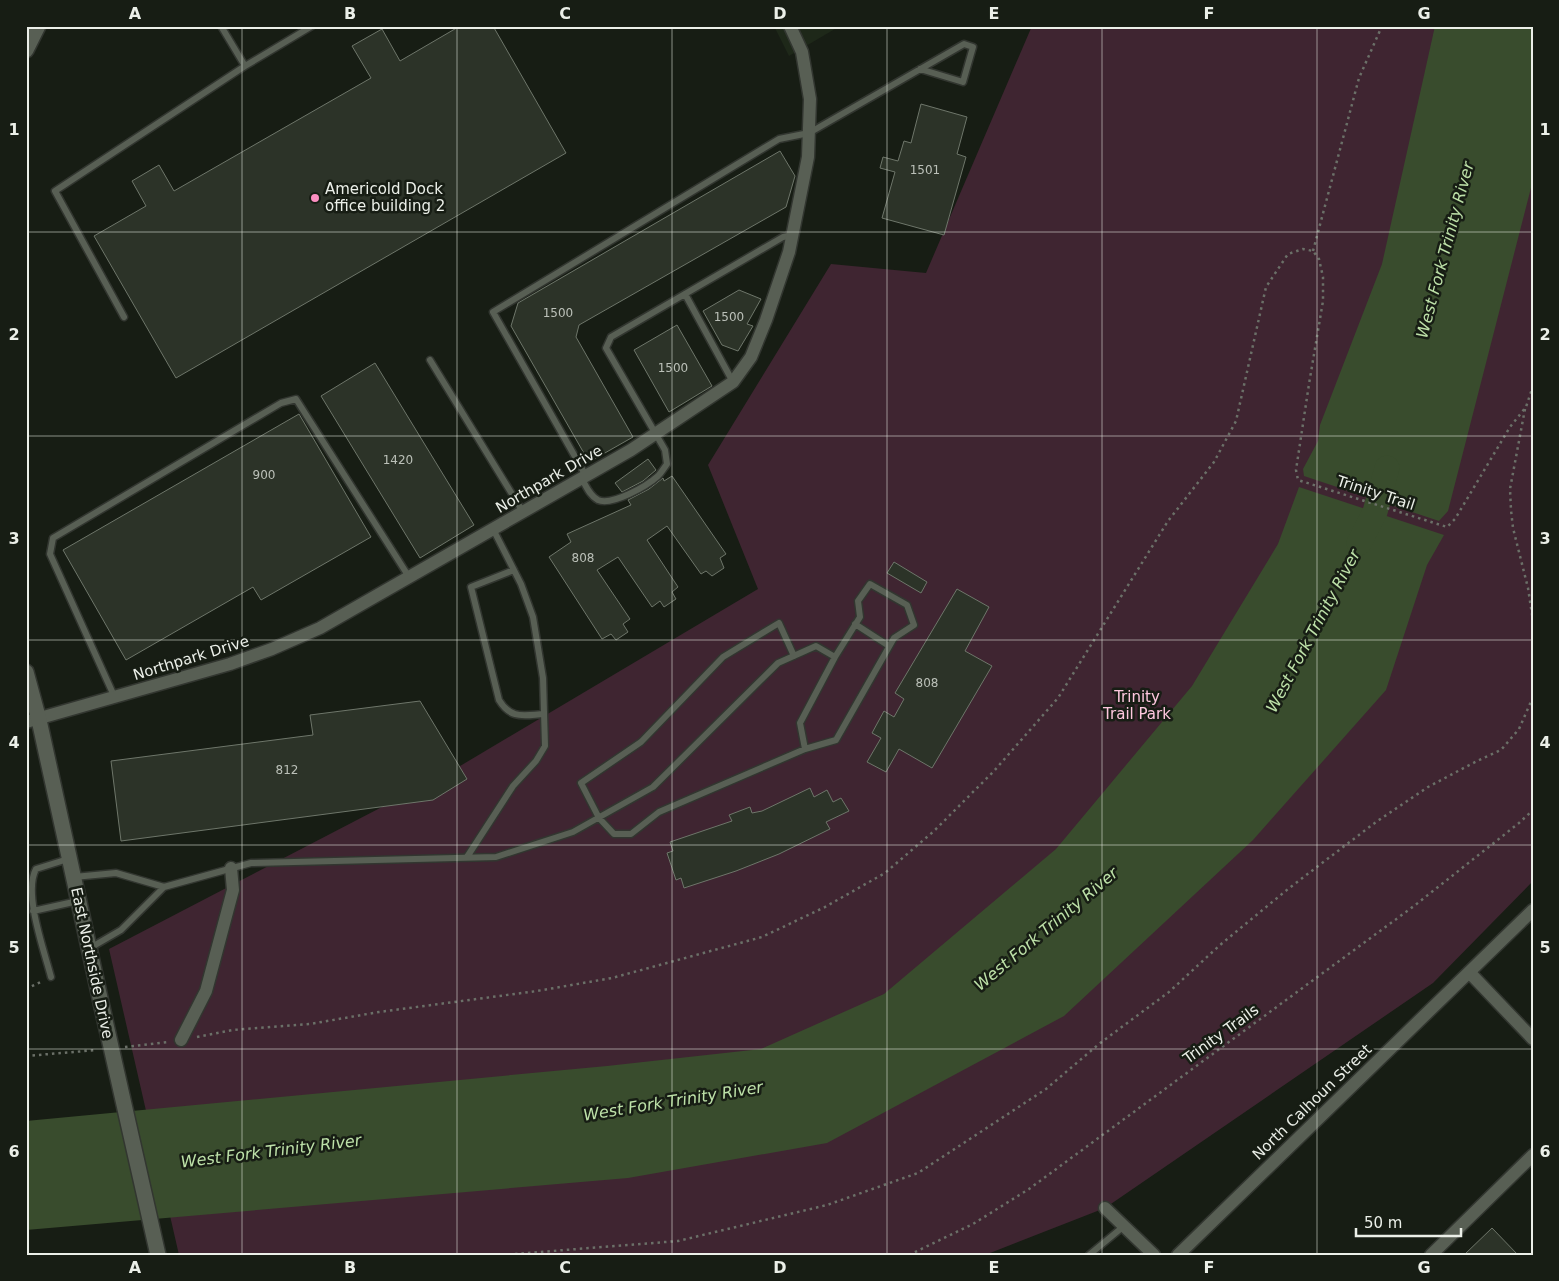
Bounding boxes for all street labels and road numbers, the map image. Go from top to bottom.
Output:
street label: Northpark Drive [492,441,606,517]
street label: Trinity Trail [1334,472,1417,514]
street label: Northpark Drive [131,632,251,684]
street label: East Northside Drive [67,886,117,1040]
street label: Trinity Trails [1179,1000,1262,1068]
street label: North Calhoun Street [1249,1040,1375,1164]

